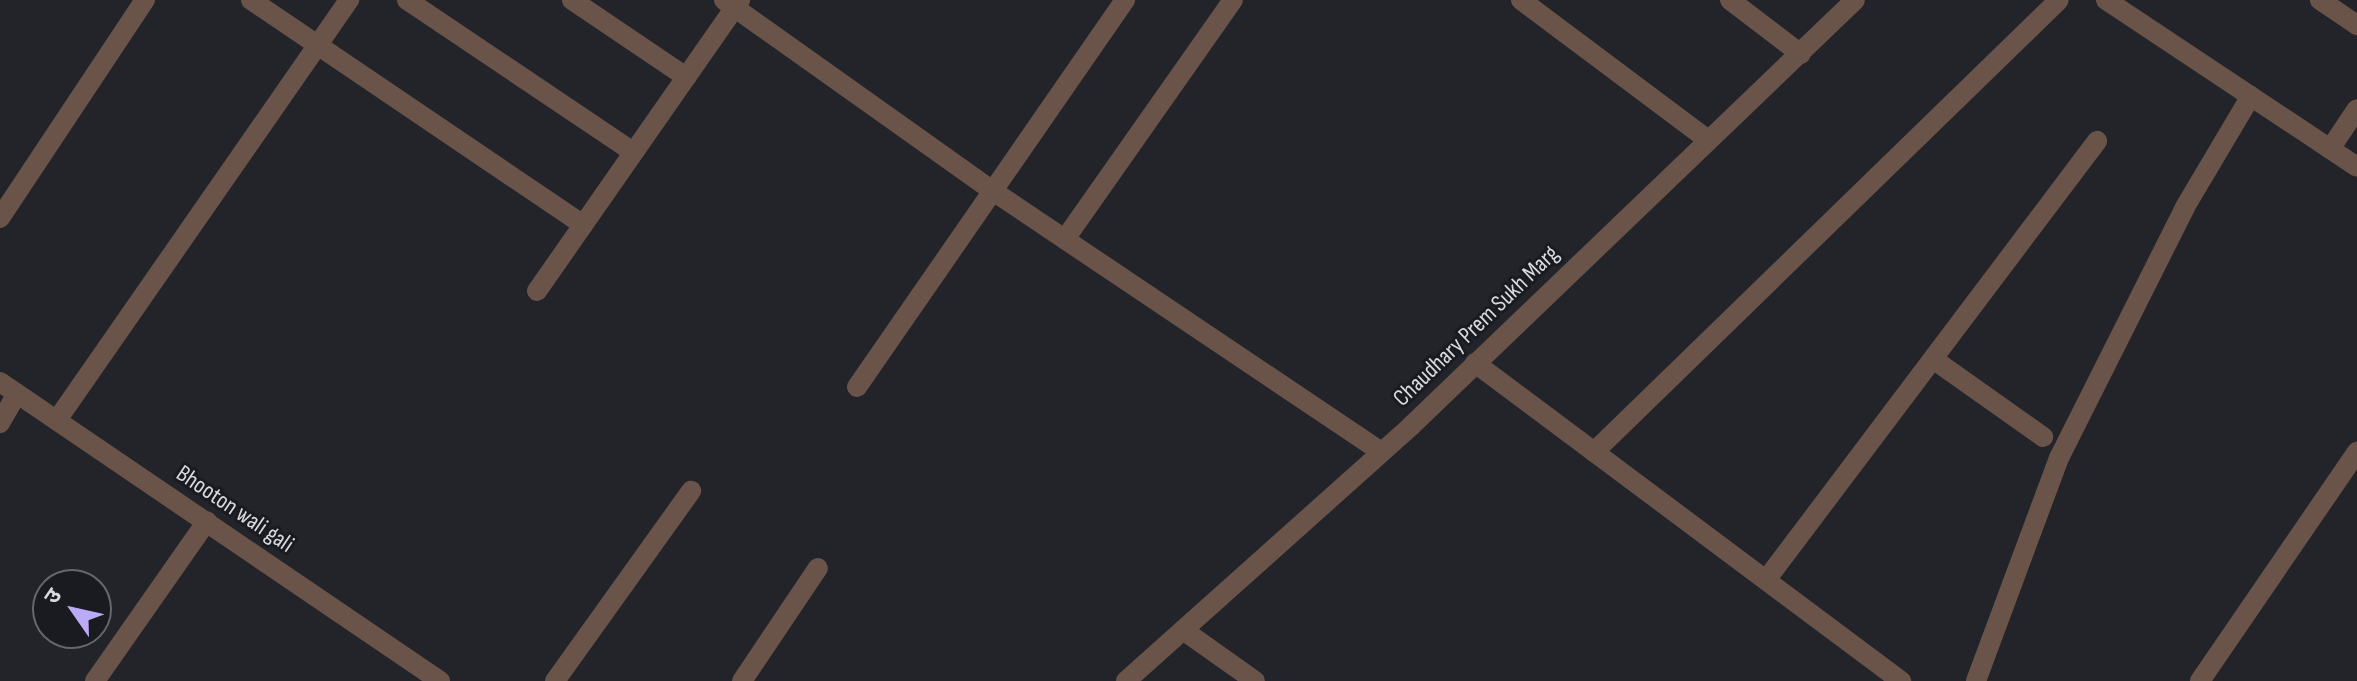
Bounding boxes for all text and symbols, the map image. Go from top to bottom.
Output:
street label: Chaudhary Prem Sukh Marg [1387,239,1565,413]
street label: Bhooton wali gali [171,459,299,559]
north arrow [32,569,112,649]
text: उ [39,584,68,609]

